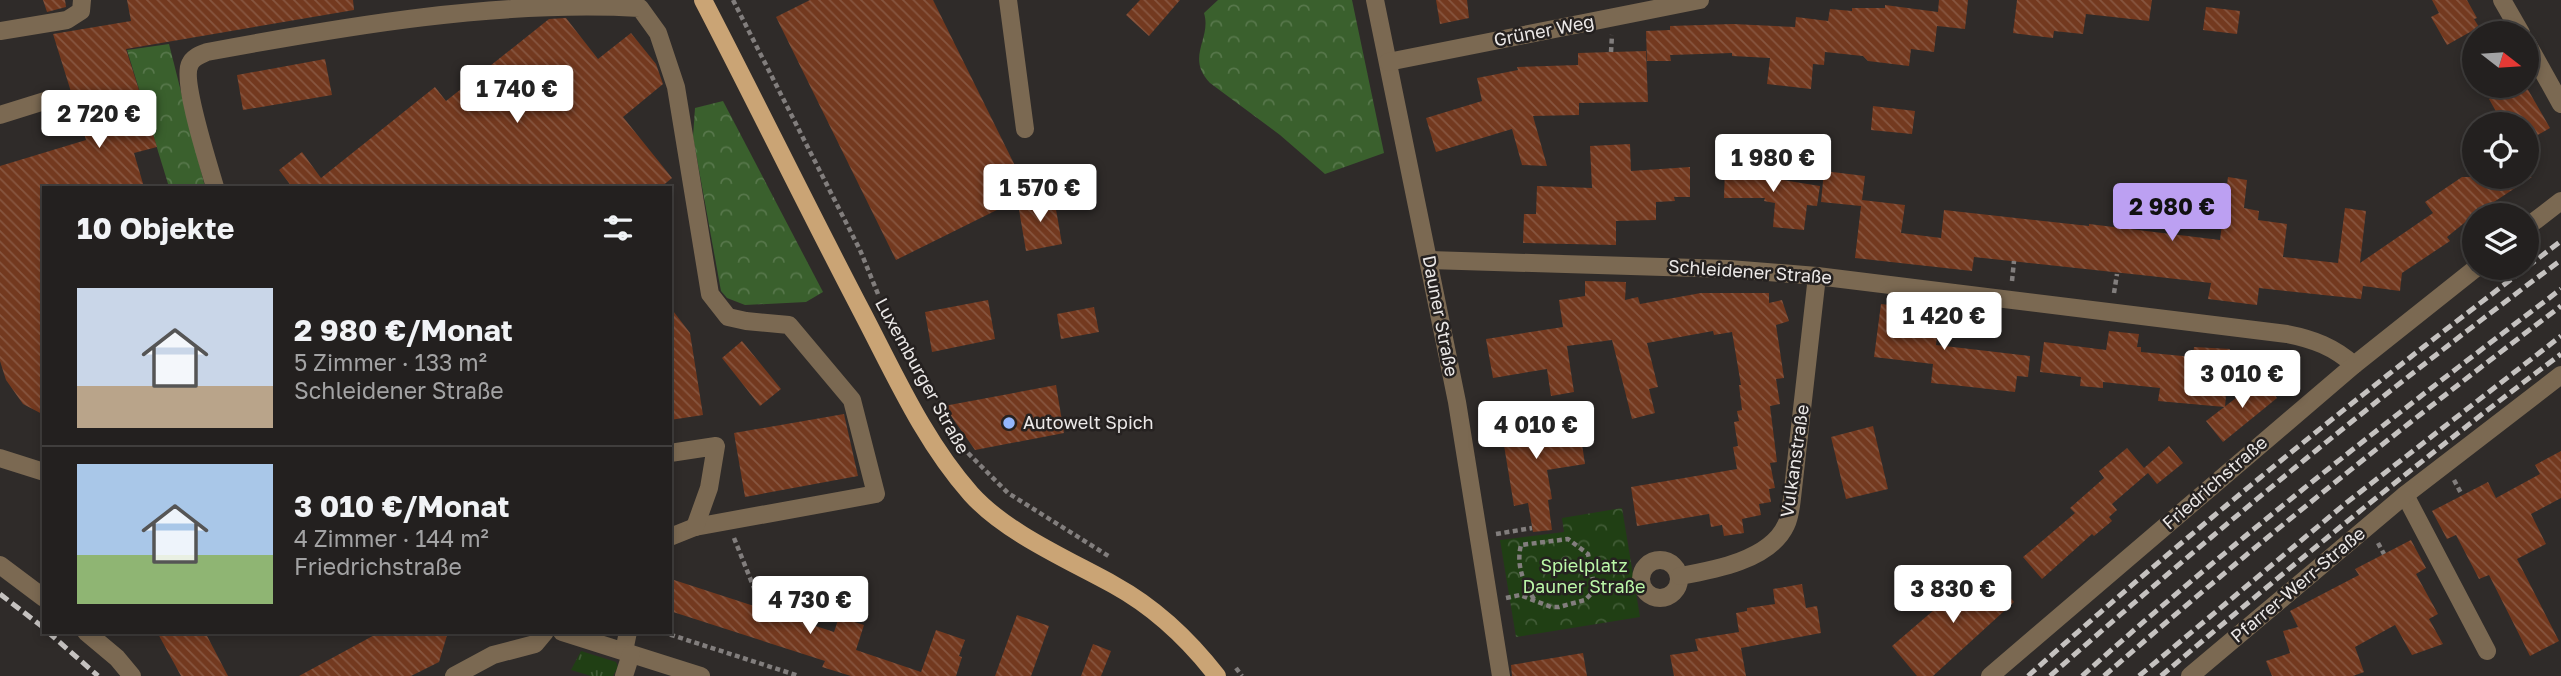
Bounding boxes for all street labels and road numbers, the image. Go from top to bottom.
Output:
street label: Grüner Weg [1492,10,1596,51]
street label: Dauner Straße [1418,253,1464,378]
street label: Schleidener Straße [1667,254,1833,288]
street label: Luxemburger Straße [871,294,975,457]
street label: Vulkanstraße [1775,403,1813,519]
street label: Friedrichstraße [2158,431,2271,534]
street label: Pfarrer-Werr-Straße [2226,522,2369,647]

